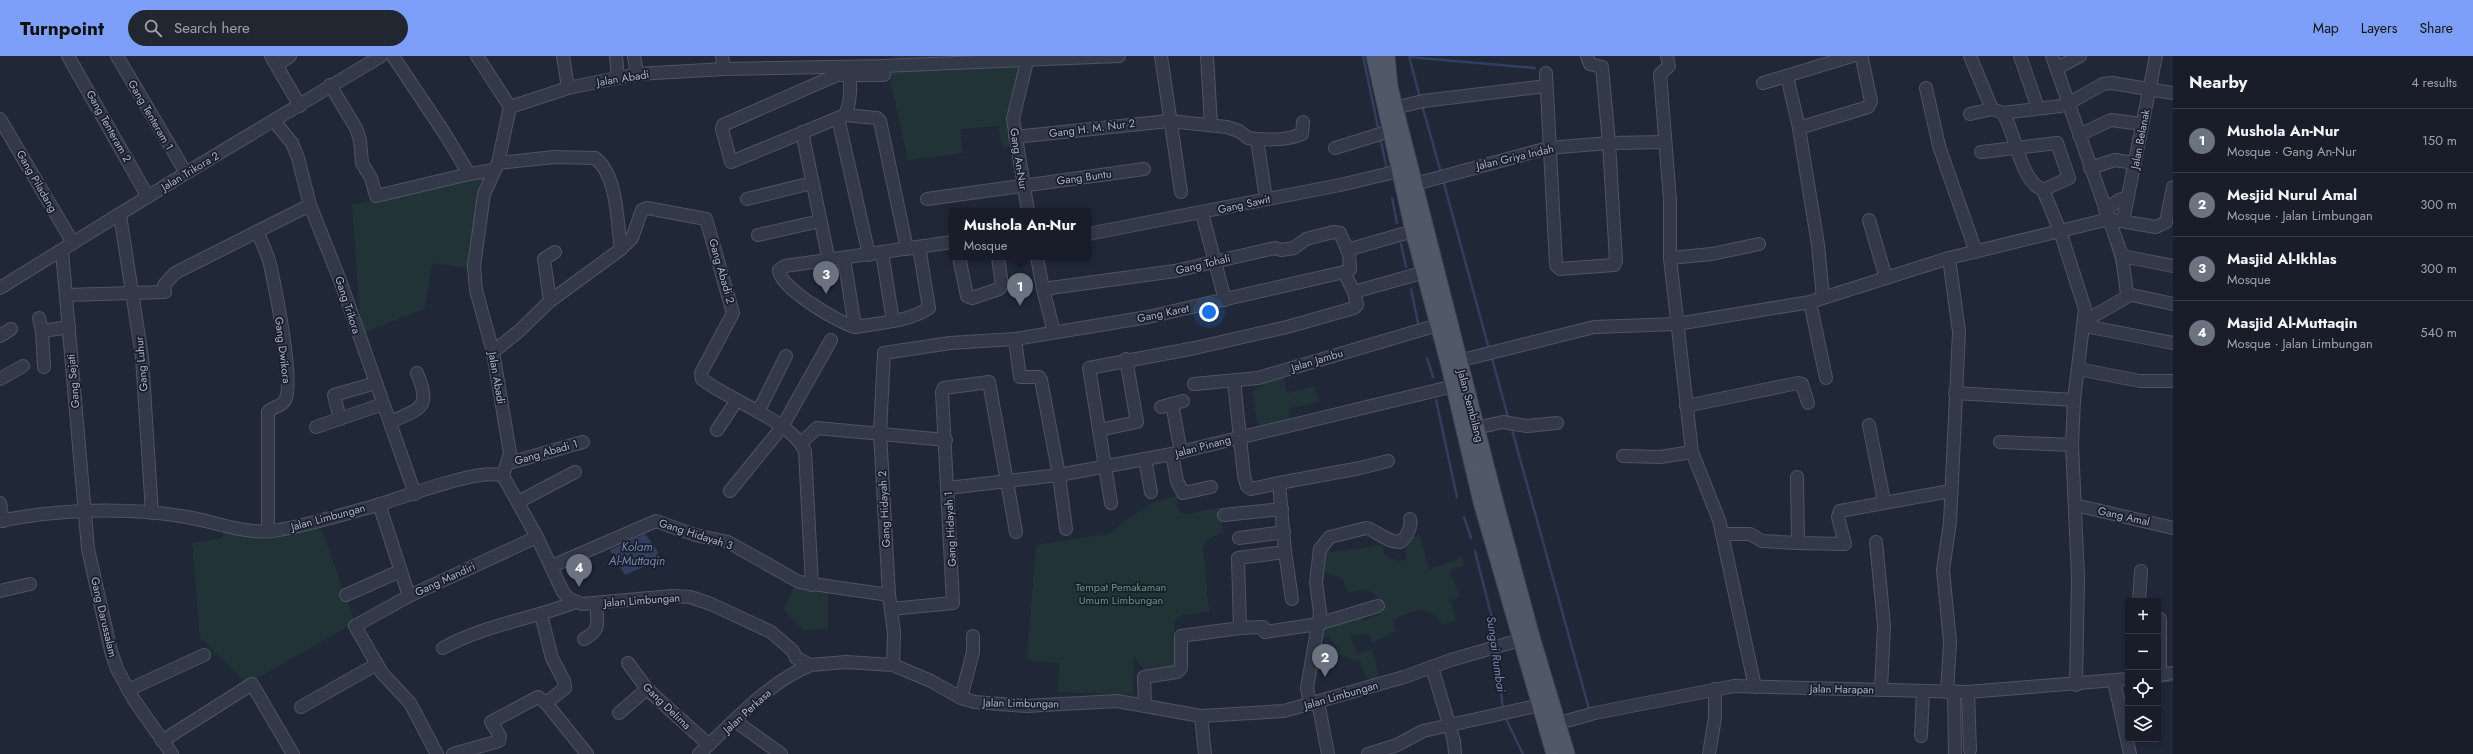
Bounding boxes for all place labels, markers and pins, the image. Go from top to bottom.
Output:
pin: 3 [813,261,839,294]
pin: 1 [1007,273,1033,306]
pin: 4 [566,554,592,587]
pin: 2 [1312,644,1338,677]

